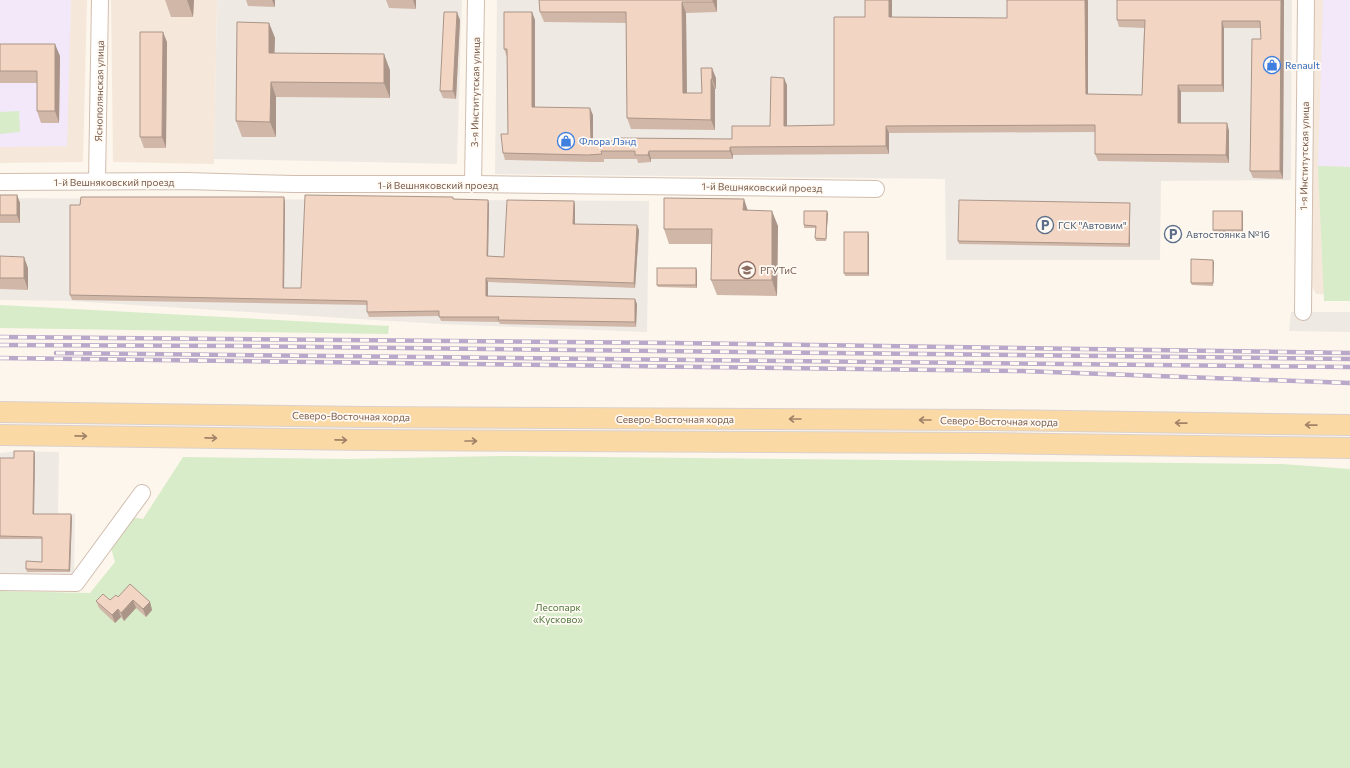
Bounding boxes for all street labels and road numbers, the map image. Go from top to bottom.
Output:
street label: 3-я Институтская улица [468,37,482,147]
street label: Яснополянская улица [92,40,106,142]
street label: 1-я Институтская улица [1297,101,1311,211]
street label: 1-й Вешняковский проезд [54,176,175,188]
street label: 1-й Вешняковский проезд [378,179,499,191]
street label: 1-й Вешняковский проезд [702,180,823,194]
street label: Северо-Восточная хорда [292,409,410,423]
street label: Северо-Восточная хорда [616,413,734,425]
street label: Северо-Восточная хорда [940,414,1058,428]

